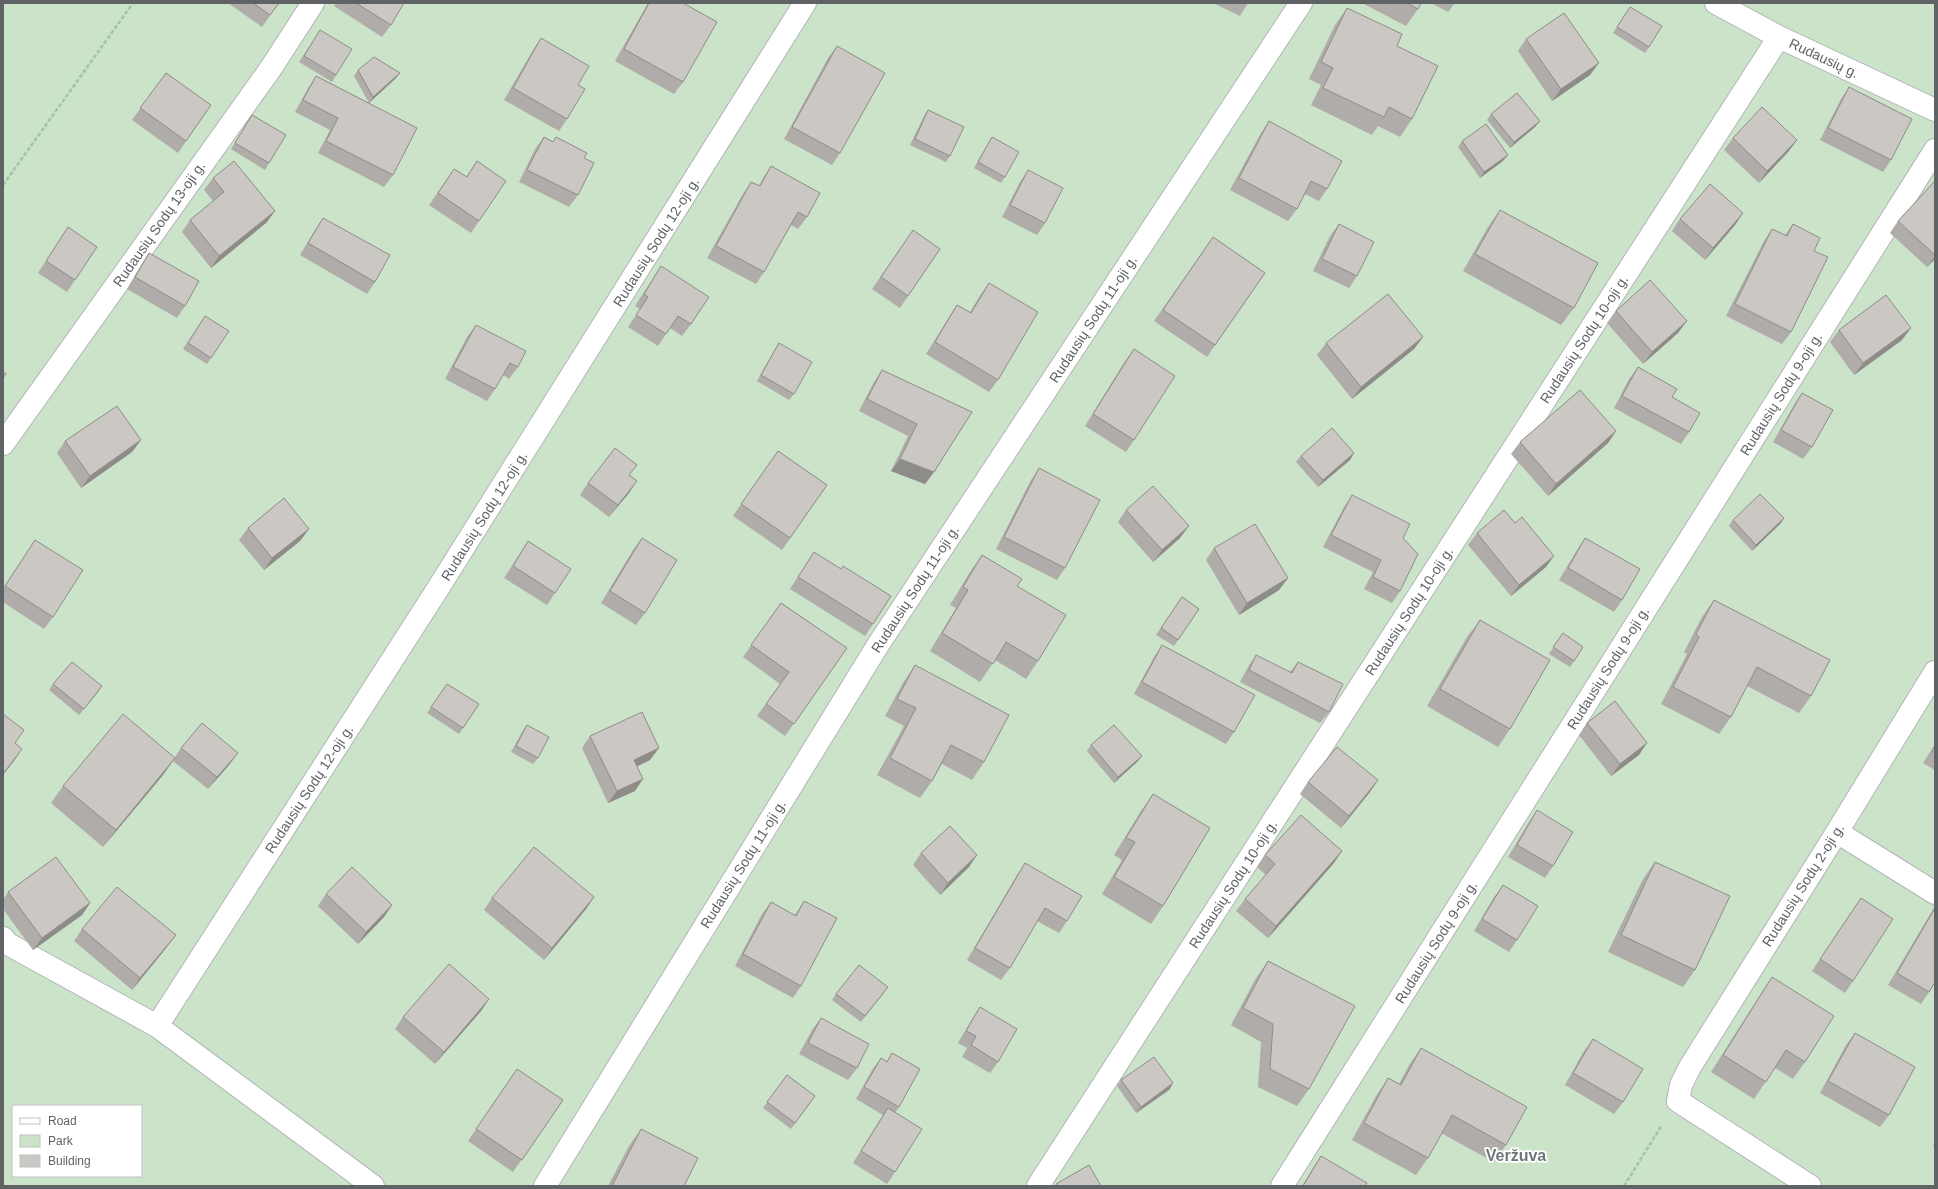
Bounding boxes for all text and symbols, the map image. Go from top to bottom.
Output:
street label: Rudausių g. [1787,35,1861,81]
street label: Rudausių Sodų 13-oji g. [110,158,208,290]
street label: Rudausių Sodų 12-oji g. [610,174,702,310]
street label: Rudausių Sodų 11-oji g. [1046,252,1140,386]
street label: Rudausių Sodų 10-oji g. [1537,272,1631,406]
street label: Rudausių Sodų 9-oji g. [1737,330,1825,458]
street label: Rudausių Sodų 12-oji g. [438,448,530,584]
street label: Rudausių Sodų 11-oji g. [868,522,962,656]
street label: Rudausių Sodų 10-oji g. [1362,544,1456,678]
street label: Rudausių Sodų 9-oji g. [1564,604,1652,732]
street label: Rudausių Sodų 12-oji g. [262,722,356,856]
street label: Rudausių Sodų 11-oji g. [697,797,789,931]
street label: Rudausių Sodų 10-oji g. [1186,817,1280,951]
street label: Rudausių Sodų 2-oji g. [1759,821,1847,949]
street label: Rudausių Sodų 9-oji g. [1392,878,1480,1006]
legend [12,1105,142,1177]
text: Road [48,1114,77,1128]
text: Park [48,1134,74,1148]
district label: Veržuva [1486,1147,1546,1164]
text: Building [48,1154,91,1168]

